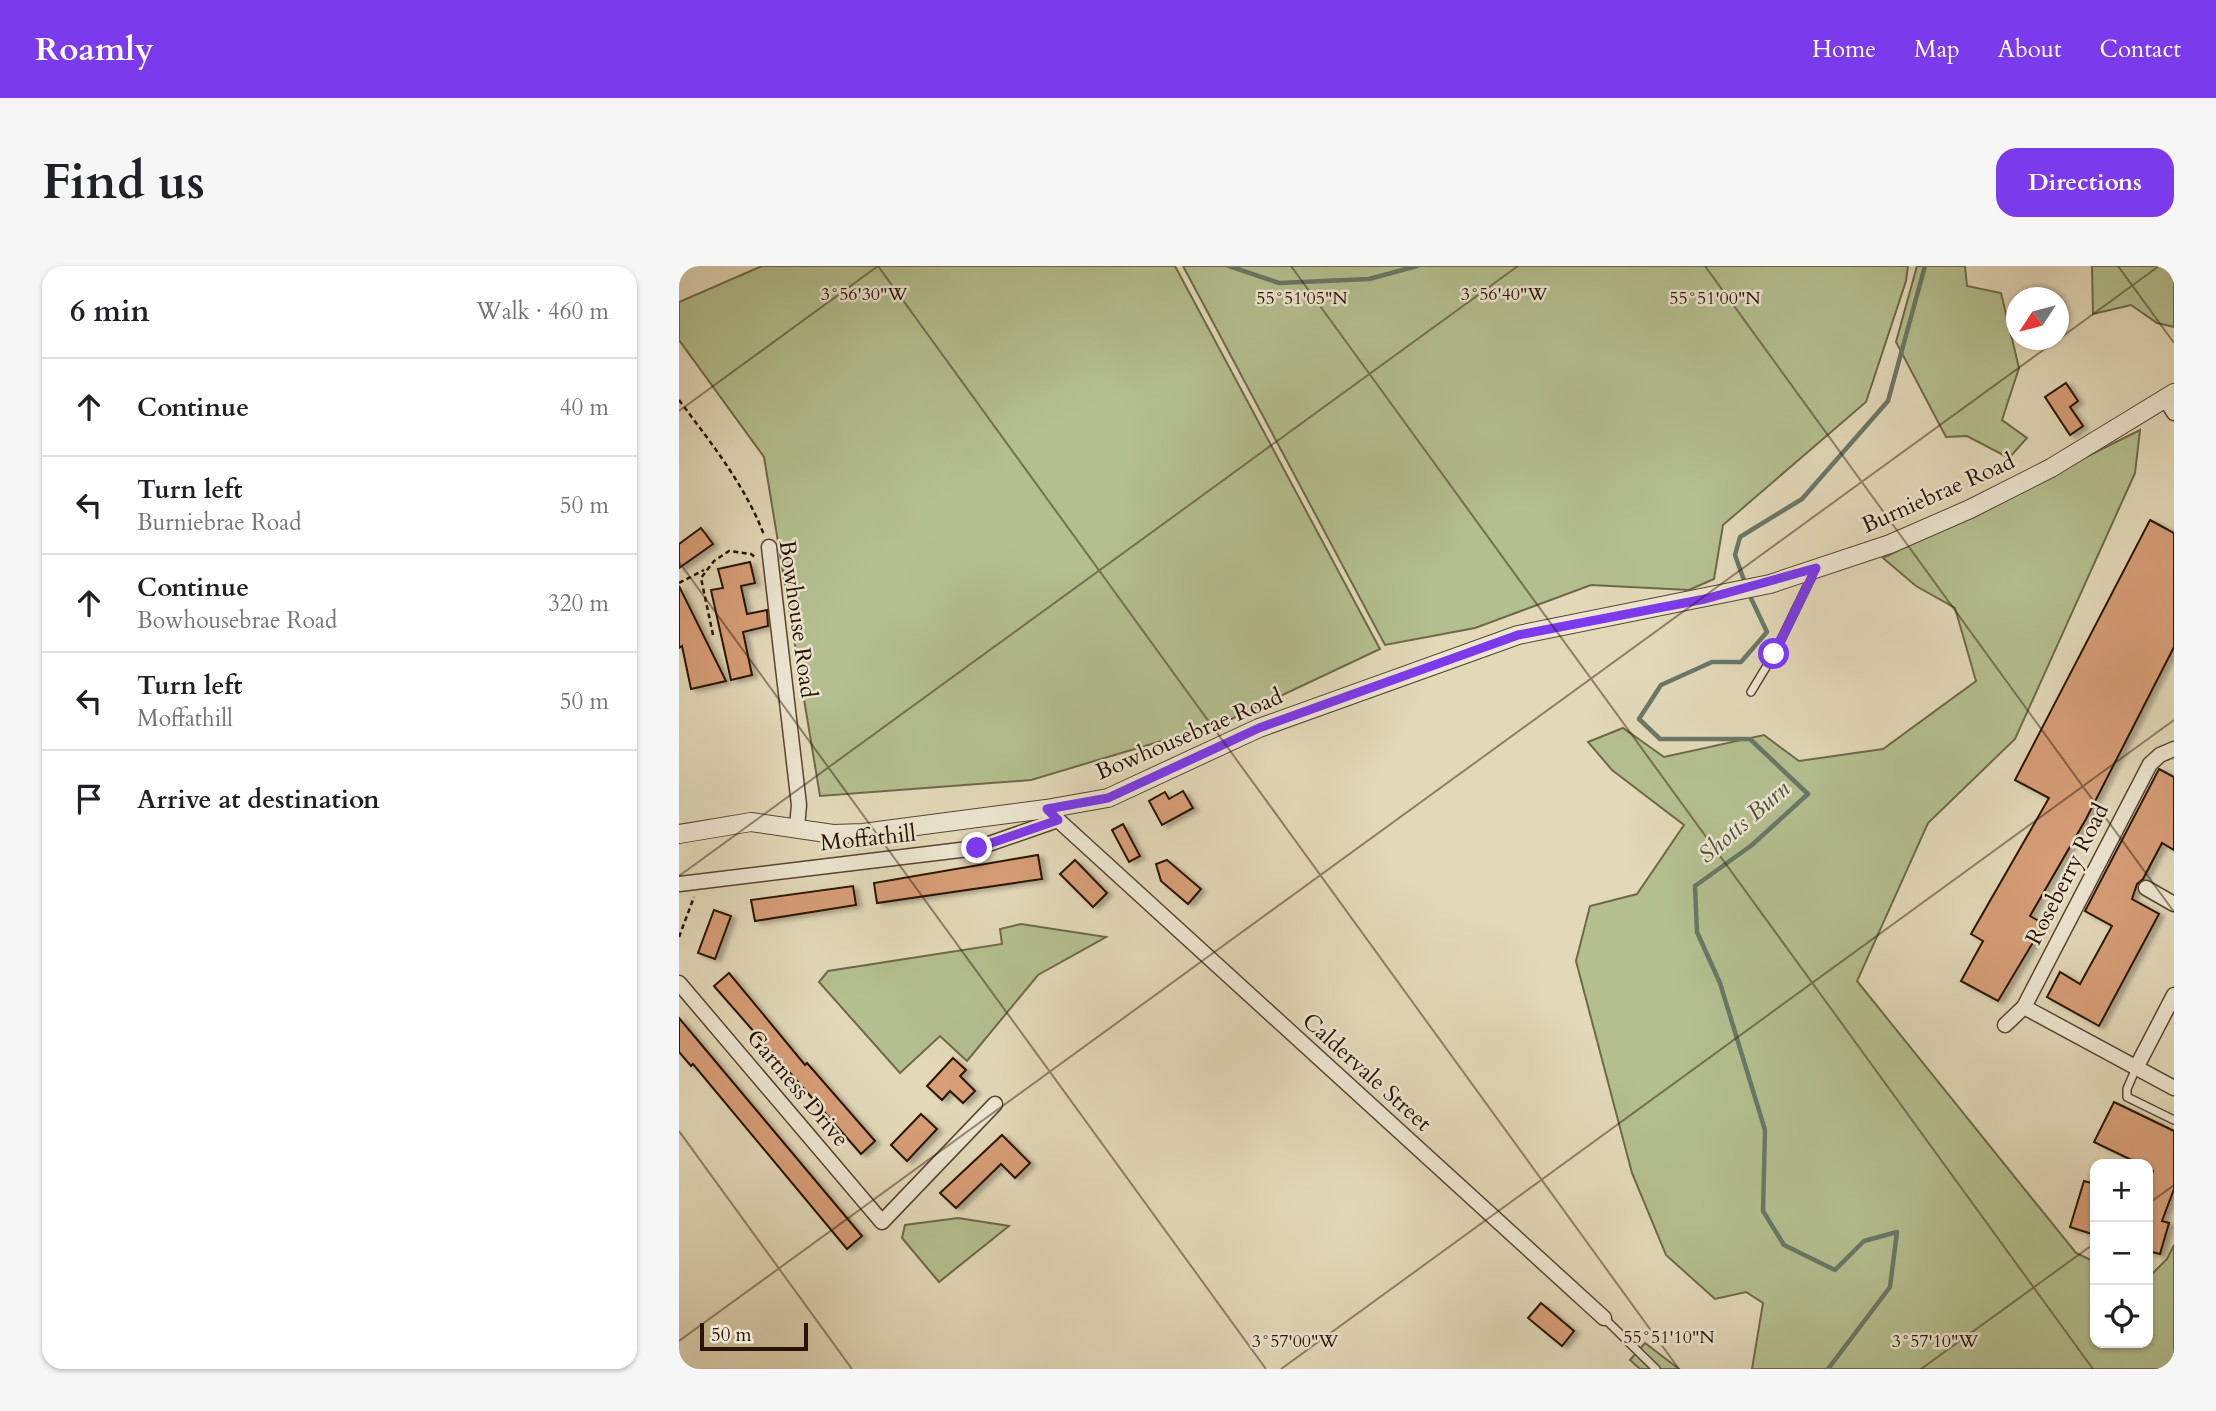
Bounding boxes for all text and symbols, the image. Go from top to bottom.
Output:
text: Roamly [35,27,154,72]
text: Home [1812,33,1876,66]
text: Map [1914,33,1960,66]
text: About [1998,33,2062,66]
text: Contact [2100,33,2181,66]
button: Directions [1996,148,2174,217]
text: Find us [42,149,205,216]
text: 3°56'30"W [821,282,907,307]
text: 3°56'40"W [1461,282,1547,307]
text: 55°51'05"N [1256,286,1348,311]
text: 55°51'00"N [1669,286,1761,311]
north arrow [2006,287,2069,350]
text: 6 min [70,291,150,332]
text: Walk · 460 m [476,296,609,327]
icon: ahead [70,388,108,426]
text: Continue [137,390,249,425]
text: 40 m [560,392,609,423]
street label: Burniebrae Road [1857,445,2020,541]
text: Turn left [137,472,242,507]
icon: left [70,486,108,524]
text: 50 m [560,490,609,521]
text: Burniebrae Road [137,507,301,538]
street label: Bowhouse Road [772,538,825,701]
text: Continue [137,570,249,605]
icon: ahead [70,584,108,622]
text: 320 m [548,588,609,619]
text: Bowhousebrae Road [137,605,337,636]
route start [1758,638,1789,669]
text: Turn left [137,668,242,703]
street label: Bowhousebrae Road [1091,680,1288,787]
icon: left [70,682,108,720]
text: 50 m [560,686,609,717]
text: Moffathill [137,703,233,734]
water label: Shotts Burn [1691,773,1797,871]
icon: arrive [70,780,108,818]
text: Arrive at destination [137,782,380,817]
street label: Roseberry Road [2018,797,2116,950]
street label: Moffathill [819,818,917,858]
route end [961,832,992,863]
street label: Caldervale Street [1296,1006,1438,1138]
street label: Gartness Drive [740,1023,856,1153]
map controls [2090,1159,2153,1348]
button: + [2090,1159,2153,1222]
button: − [2090,1222,2153,1285]
button: locate [2090,1285,2153,1348]
scale bar [700,1320,809,1352]
text: 50 m [711,1322,752,1348]
text: 55°51'10"N [1623,1325,1715,1350]
text: 3°57'00"W [1252,1329,1338,1354]
text: 3°57'10"W [1892,1329,1978,1354]

